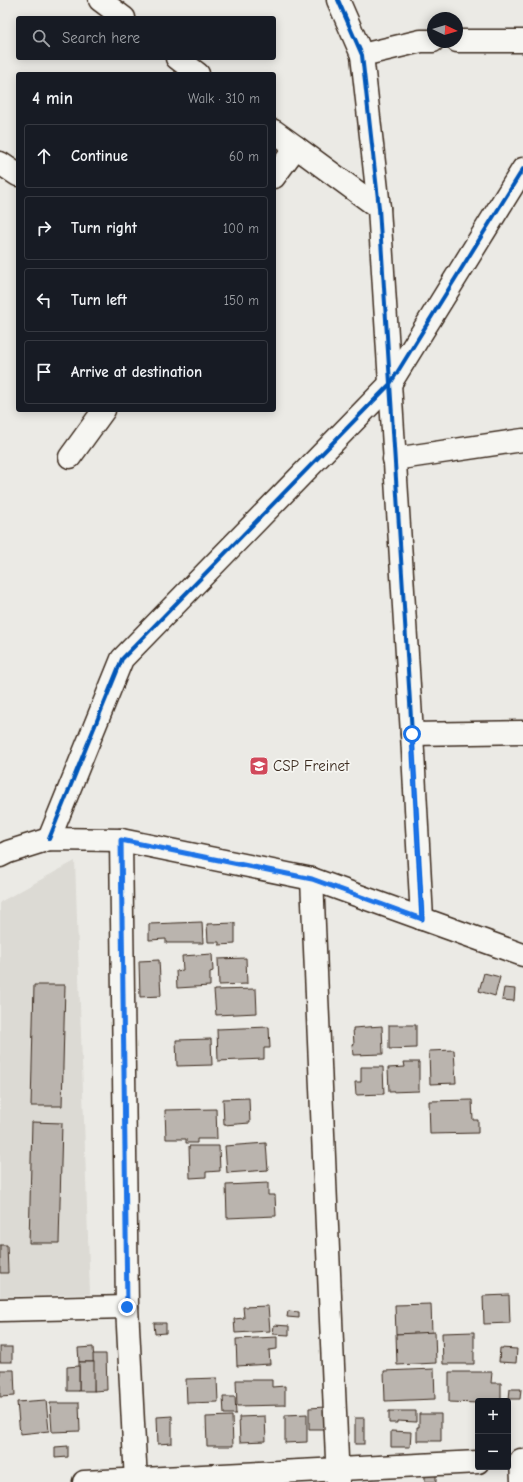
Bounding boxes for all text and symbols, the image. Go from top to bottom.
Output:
north arrow [427,12,463,48]
search box [16,16,276,60]
icon: search [30,27,52,49]
text: Search here [62,29,140,47]
text: 4 min [32,89,73,108]
text: Walk · 310 m [188,91,260,106]
icon: ahead [33,145,55,167]
text: Continue [71,147,128,165]
text: 60 m [229,149,259,164]
icon: right [33,217,55,239]
text: Turn right [71,219,137,237]
text: 100 m [223,221,259,236]
icon: left [33,289,55,311]
text: Turn left [71,291,127,309]
text: 150 m [224,293,259,308]
icon: arrive [33,361,55,383]
text: Arrive at destination [71,363,202,381]
route start [403,725,421,743]
school or university icon: CSP Freinet [248,755,270,777]
place label: CSP Freinet [273,757,350,775]
route end [118,1298,136,1316]
map controls [475,1398,511,1470]
button: + [475,1398,511,1434]
button: − [475,1434,511,1470]

